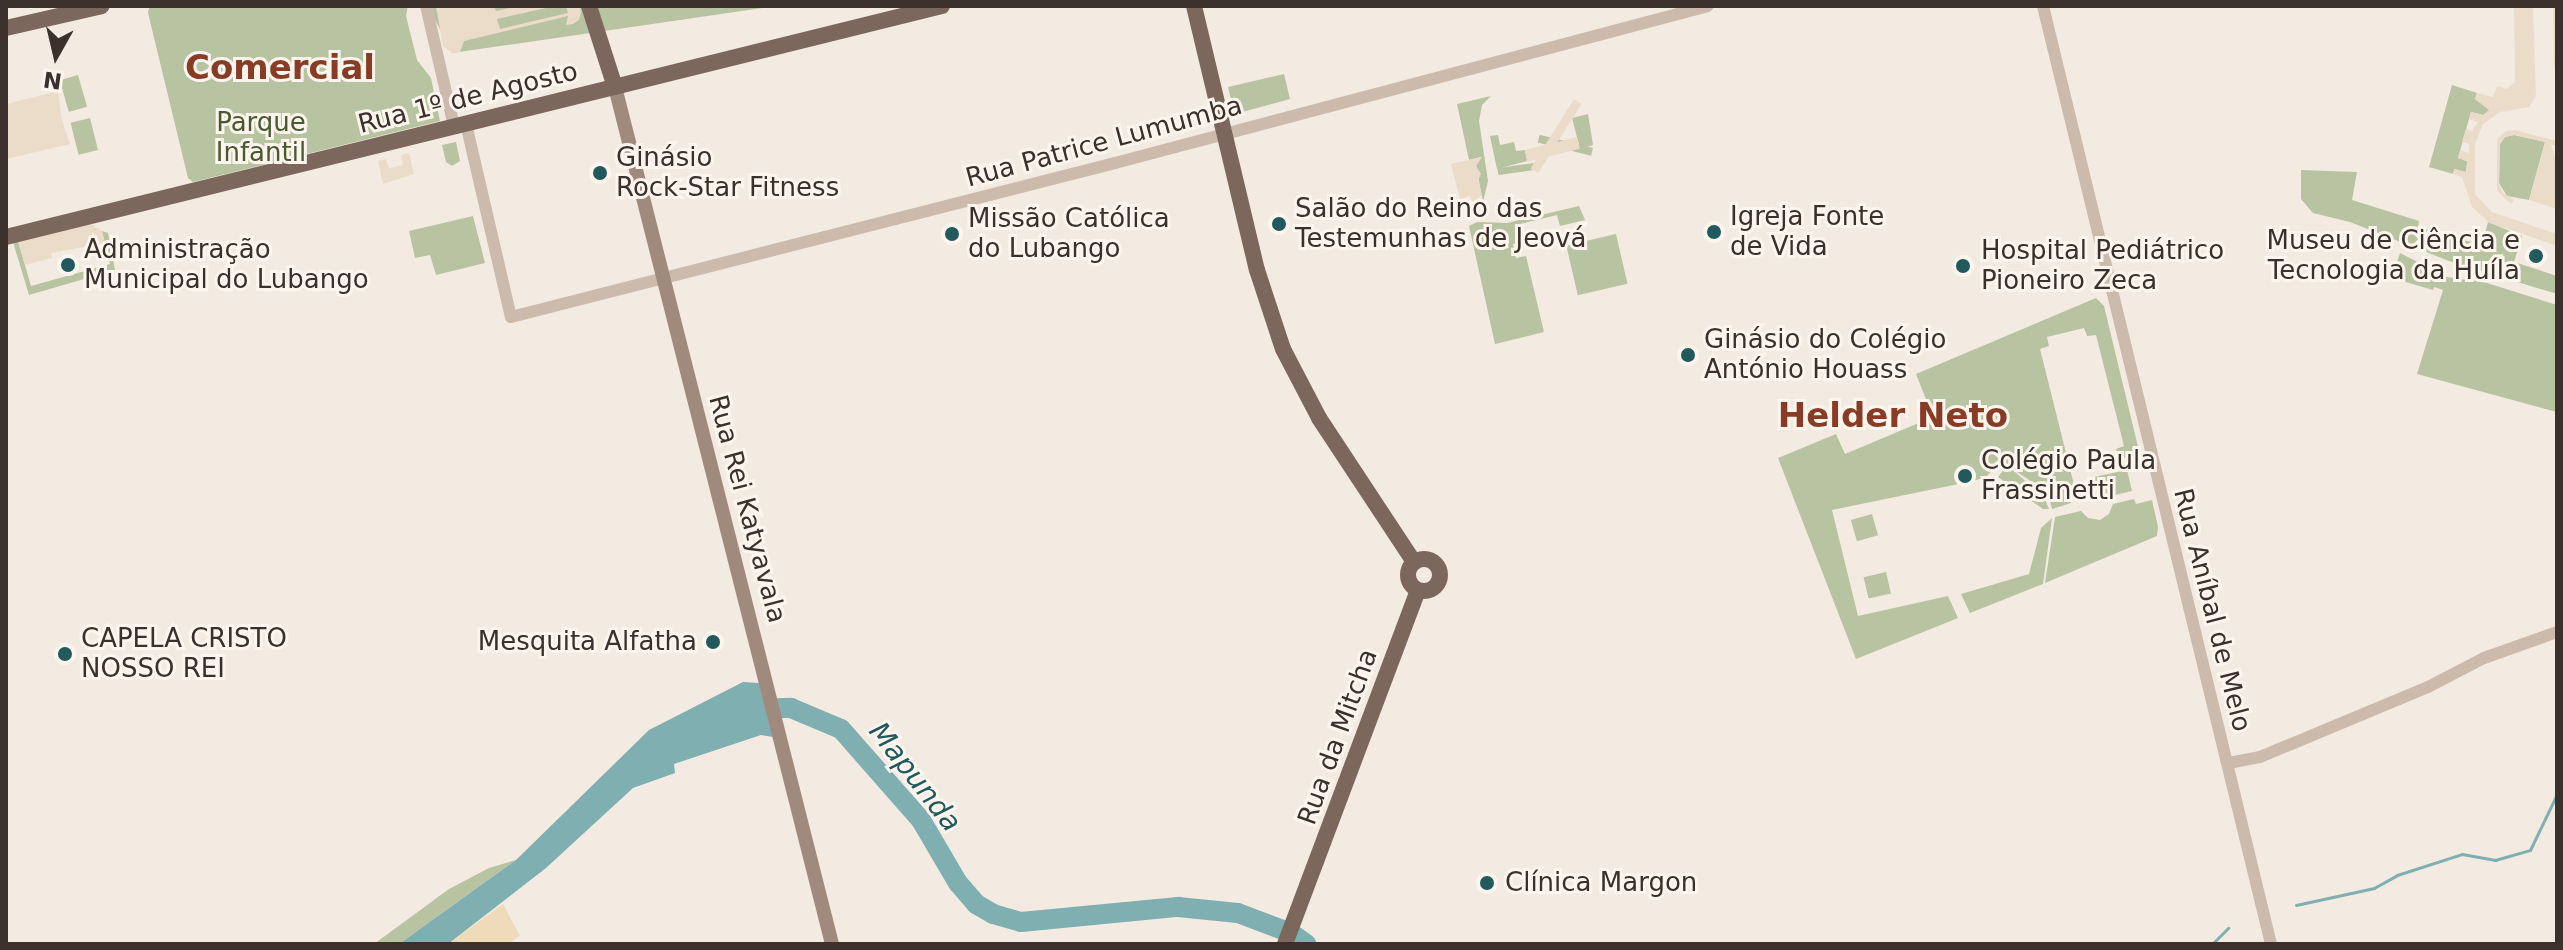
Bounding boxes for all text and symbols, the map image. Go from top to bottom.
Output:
north arrow [16,16,96,96]
district label: Comercial [185,48,375,88]
street label: Rua 1º de Agosto [355,56,581,140]
text: N [42,67,63,94]
street label: Rua Patrice Lumumba [962,90,1246,194]
park label: Parque Infantil [216,107,306,168]
place label: Ginásio Rock-Star Fitness [616,142,839,204]
marker: Ginásio Rock-Star Fitness [591,164,609,182]
place label: Salão do Reino das Testemunhas de Jeová [1295,193,1586,254]
place label: Igreja Fonte de Vida [1730,201,1884,262]
place label: Missão Católica do Lubango [968,203,1170,264]
marker: Salão do Reino das Testemunhas de Jeová [1270,215,1288,233]
marker: Igreja Fonte de Vida [1705,223,1723,241]
marker: Missão Católica do Lubango [943,225,961,243]
place label: Museu de Ciência e Tecnologia da Huíla [2266,225,2520,286]
place label: Administração Municipal do Lubango [84,234,369,296]
place label: Hospital Pediátrico Pioneiro Zeca [1981,235,2224,296]
marker: Museu de Ciência e Tecnologia da Huíla [2527,247,2545,265]
marker: Hospital Pediátrico Pioneiro Zeca [1952,255,1974,277]
marker: Administração Municipal do Lubango [59,256,77,274]
place label: Ginásio do Colégio António Houass [1704,324,1946,386]
marker: Ginásio do Colégio António Houass [1679,346,1697,364]
street label: Rua Rei Katyavala [702,392,792,626]
district label: Helder Neto [1778,396,2008,436]
place label: Colégio Paula Frassinetti [1981,445,2156,506]
marker: Colégio Paula Frassinetti [1956,467,1974,485]
street label: Rua Aníbal de Melo [2167,485,2257,735]
place label: CAPELA CRISTO NOSSO REI [81,623,287,684]
place label: Mesquita Alfatha [478,626,697,658]
marker: Mesquita Alfatha [704,633,722,651]
marker: CAPELA CRISTO NOSSO REI [56,645,74,663]
street label: Rua da Mitcha [1292,645,1384,829]
water label: Mapunda [862,716,968,838]
place label: Clínica Margon [1505,867,1697,899]
marker: Clínica Margon [1476,872,1498,894]

